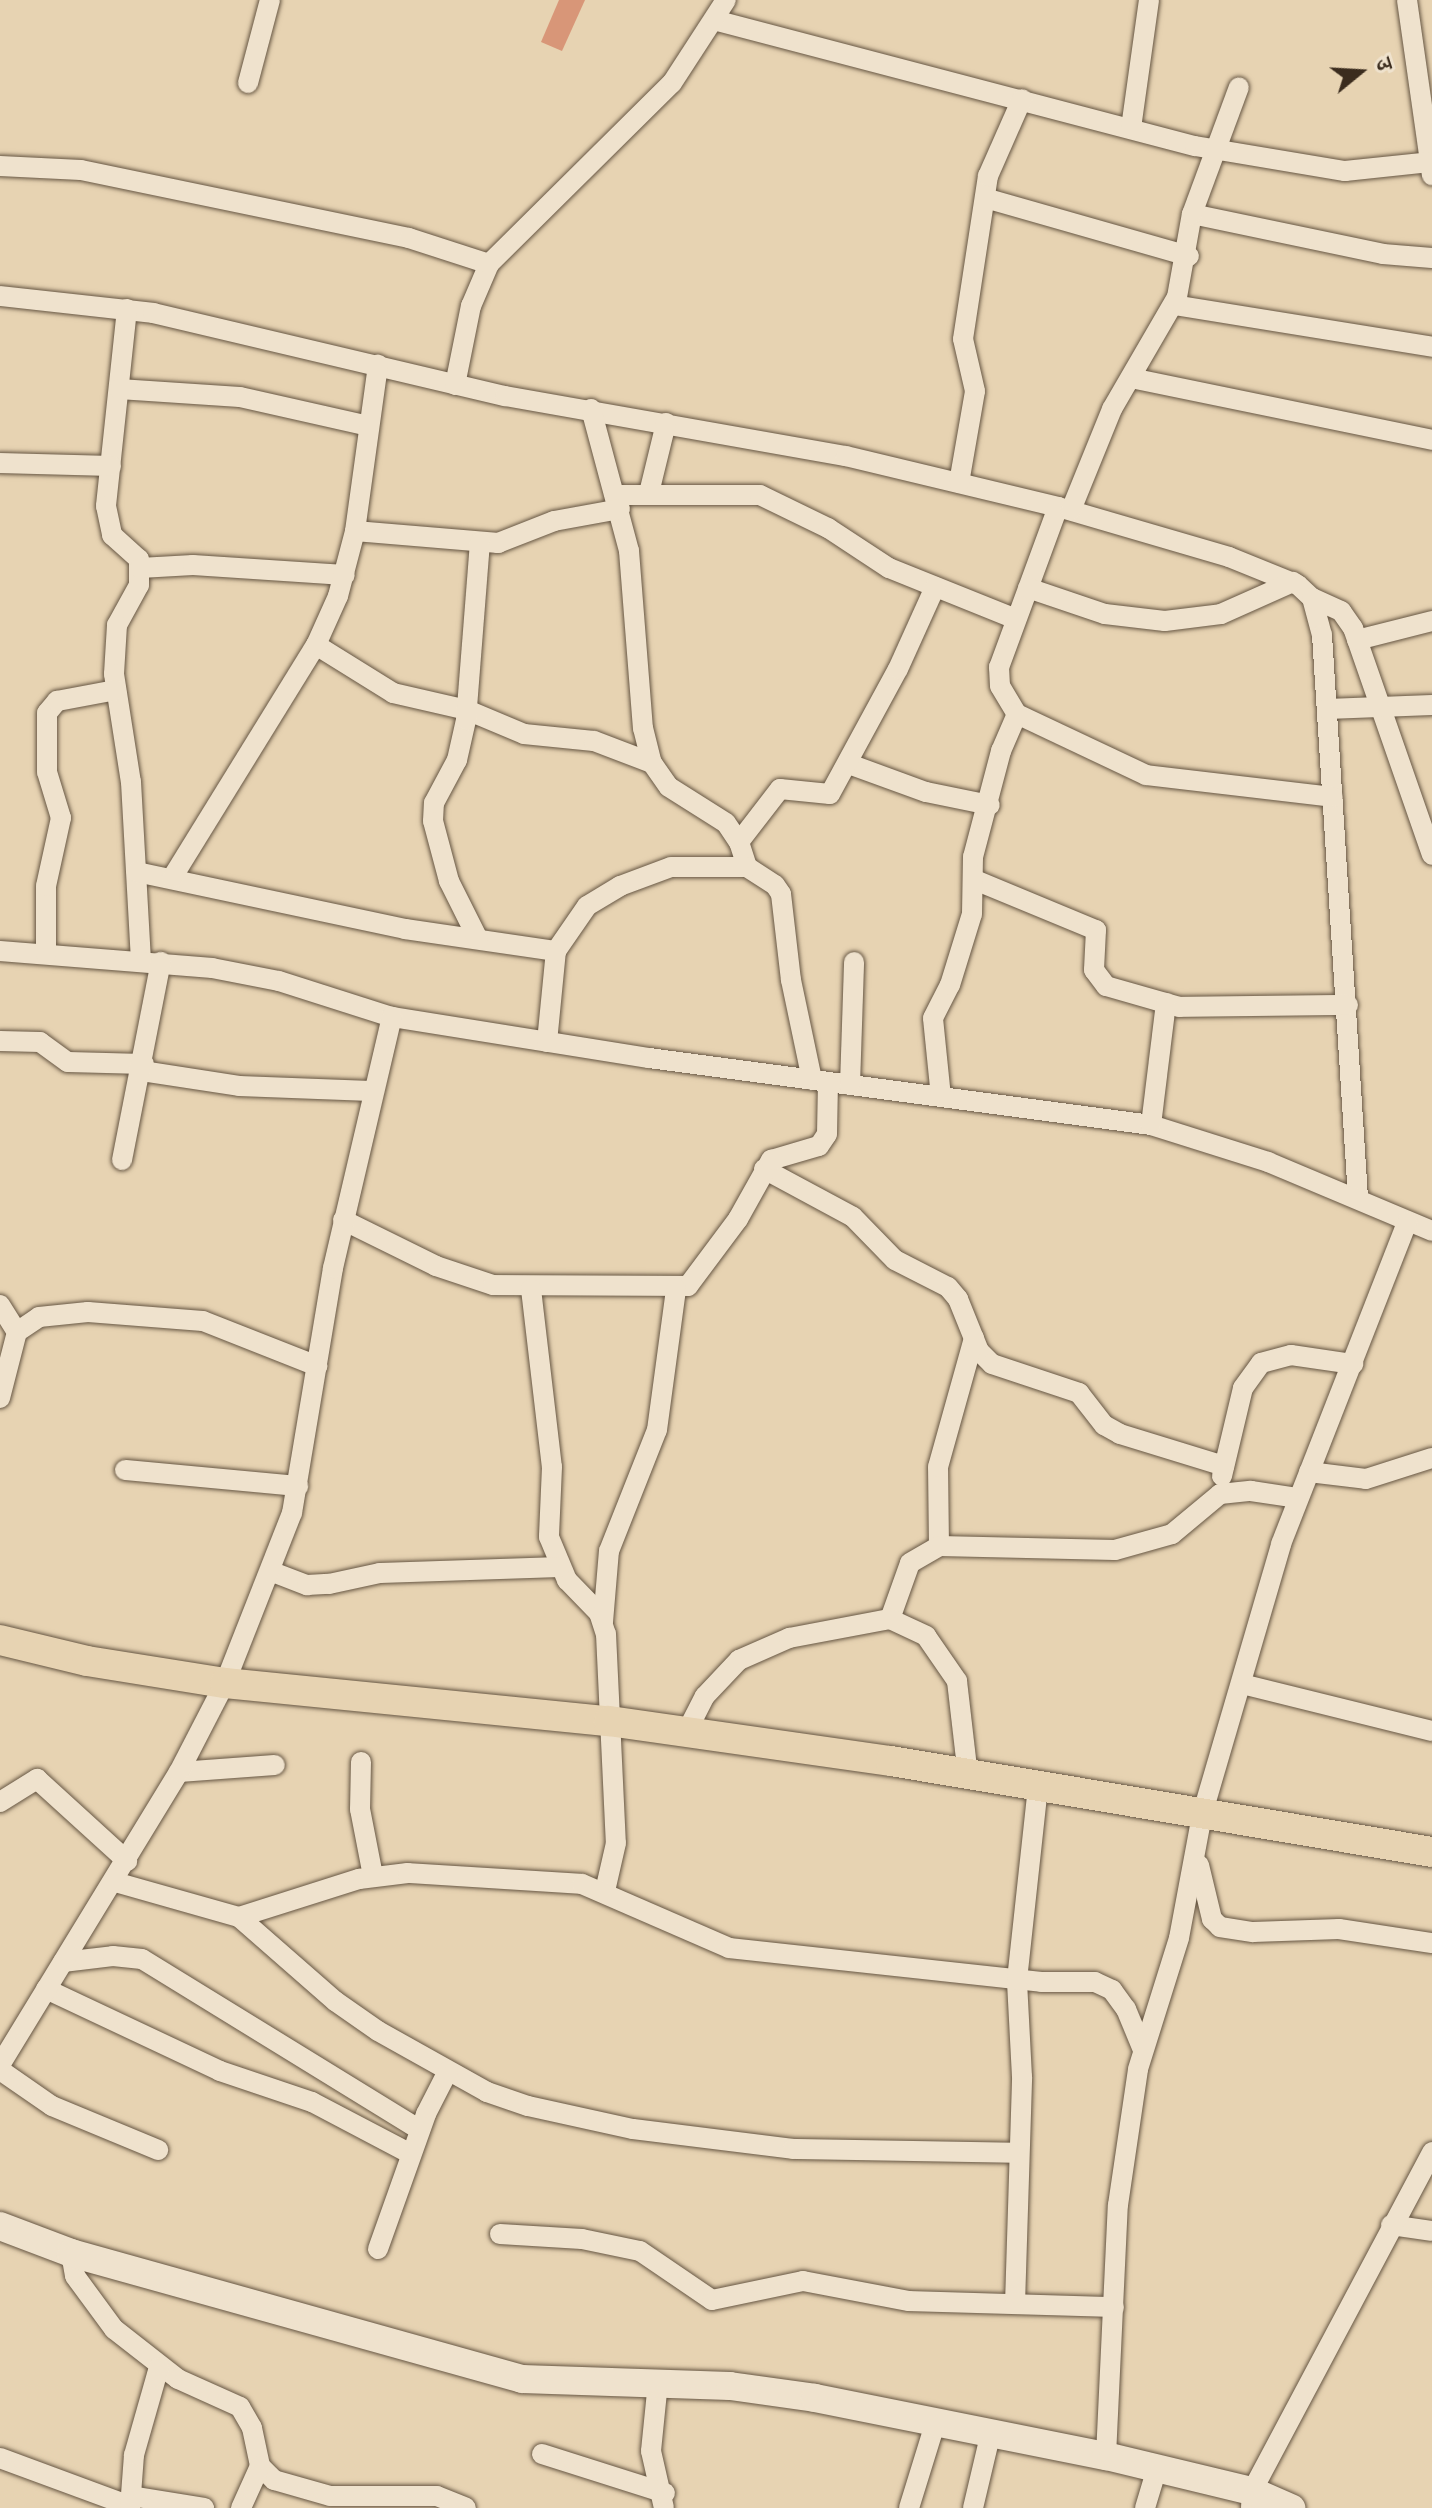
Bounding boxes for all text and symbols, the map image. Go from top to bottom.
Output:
north arrow [1320,32,1400,112]
text: उ [1371,56,1395,73]

